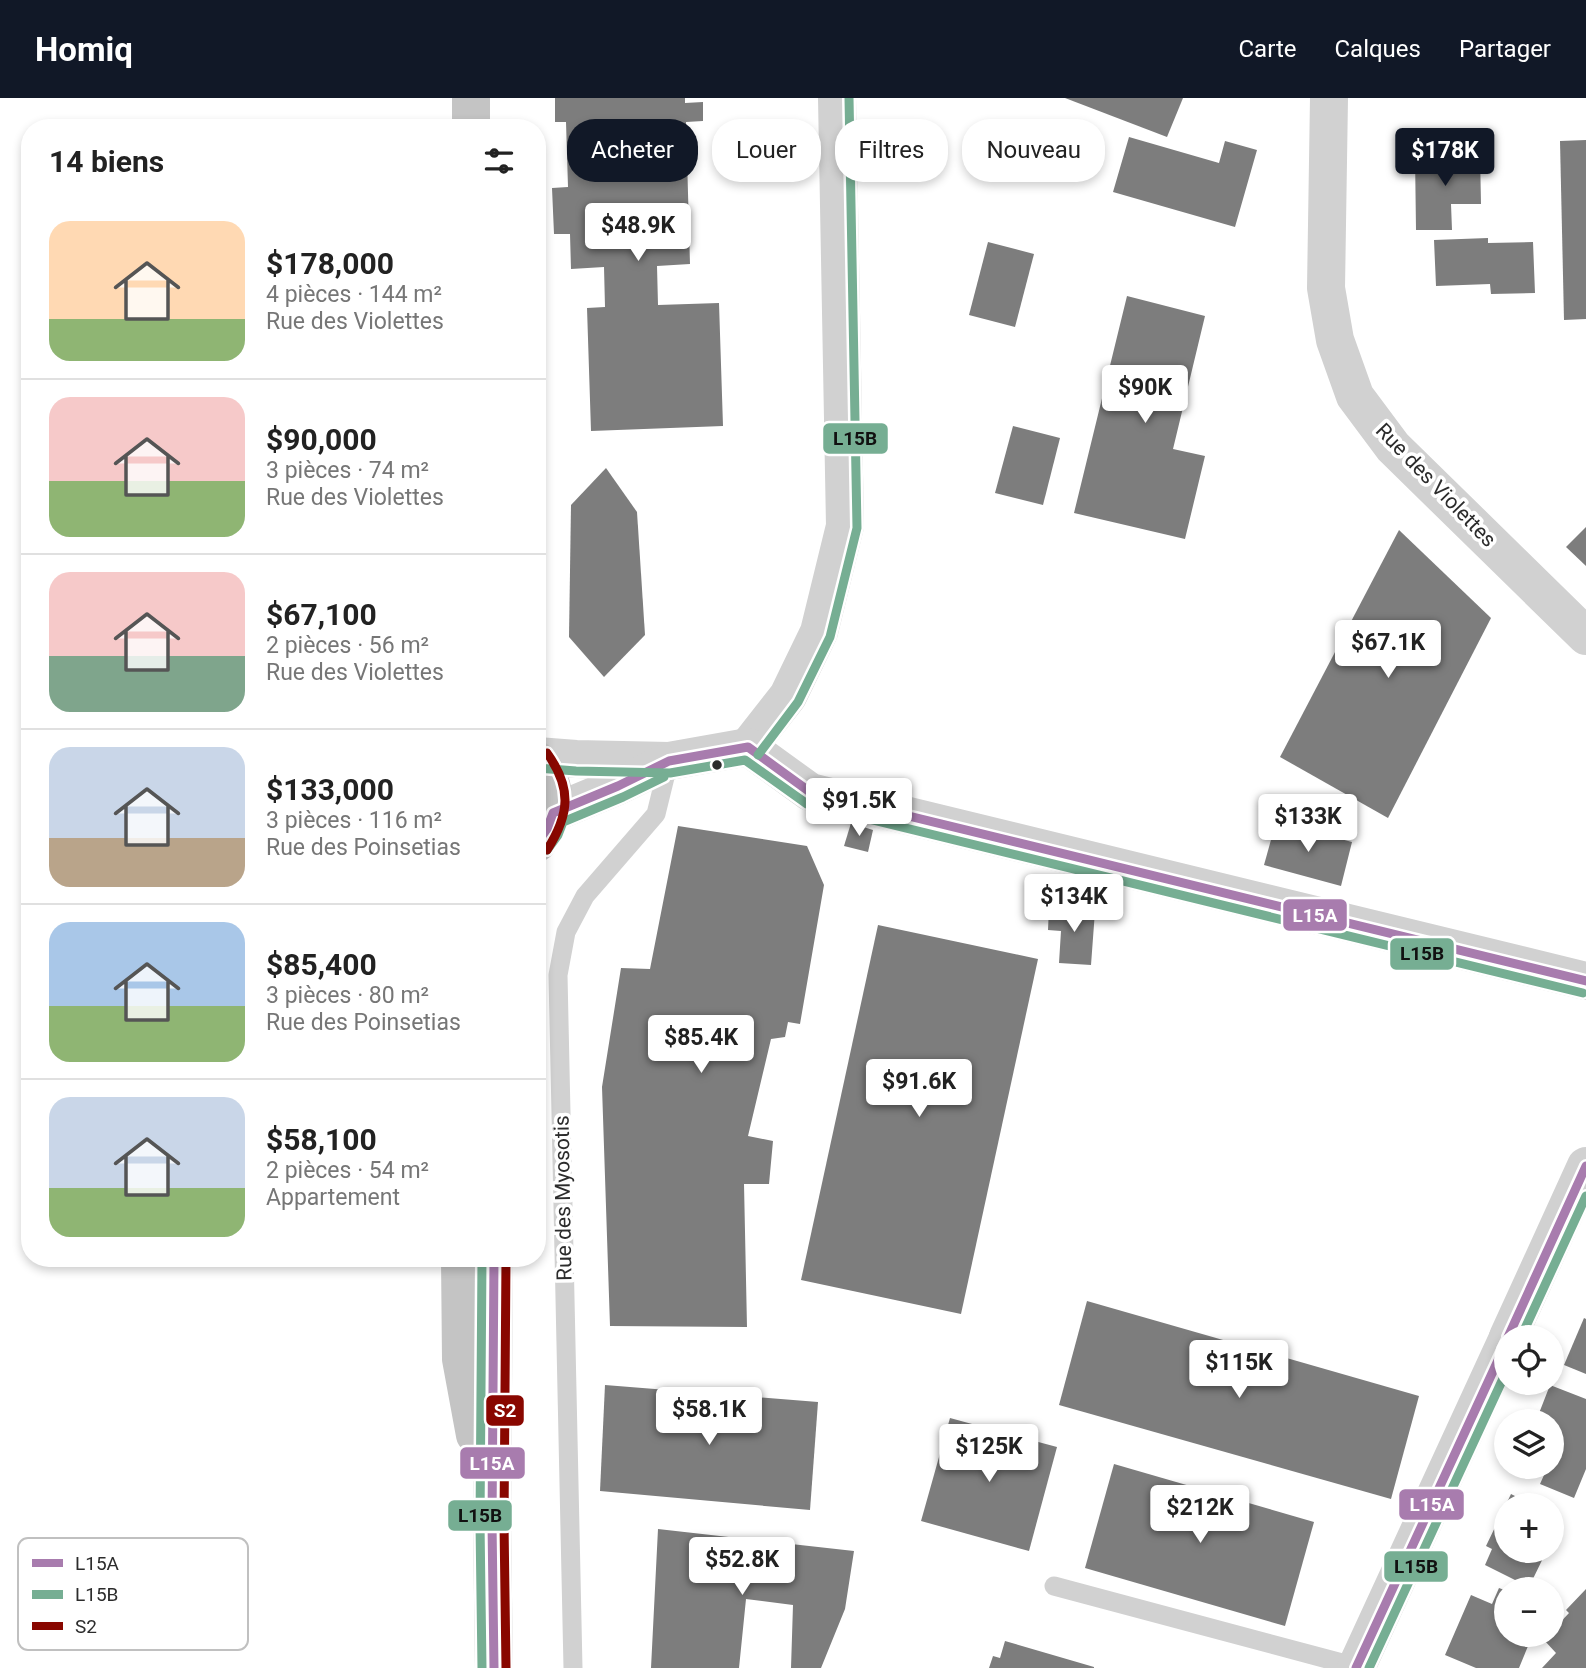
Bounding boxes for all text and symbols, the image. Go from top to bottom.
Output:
text: Homiq [35,30,133,69]
text: Carte [1238,35,1296,63]
text: Calques [1334,35,1421,63]
text: Partager [1459,35,1551,63]
chip: Acheter [567,119,698,182]
chip: Louer [712,119,821,182]
chip: Filtres [835,119,948,182]
chip: Nouveau [962,119,1105,182]
pin: $178K [1396,129,1494,188]
text: $178K [1411,137,1479,164]
icon: filters [480,142,518,180]
text: 14 biens [49,144,164,179]
pin: $48.9K [581,204,695,263]
text: $48.9K [601,212,675,239]
text: $178,000 [266,246,394,281]
icon: home [105,249,189,333]
text: 4 pièces · 144 m² [266,281,442,308]
text: Rue des Violettes [266,308,444,335]
pin: $90K [1104,366,1186,425]
text: $90K [1118,374,1172,401]
street label: Rue des Violettes [1371,418,1501,552]
text: $90,000 [266,422,377,457]
line badge: L15B [822,422,889,455]
icon: home [105,425,189,509]
text: L15B [833,427,877,450]
text: 3 pièces · 74 m² [266,457,429,484]
text: Rue des Violettes [266,484,444,511]
text: $67,100 [266,597,377,632]
icon: home [105,600,189,684]
pin: $67.1K [1331,620,1445,680]
text: $67.1K [1351,629,1425,656]
text: 2 pièces · 56 m² [266,632,429,659]
text: Rue des Violettes [266,659,444,686]
unlabelled marker [710,758,724,772]
text: $133,000 [266,772,394,807]
icon: home [105,775,189,859]
pin: $91.5K [802,778,916,838]
text: $91.5K [822,787,896,814]
pin: $133K [1259,794,1357,854]
text: $133K [1274,803,1342,830]
text: 3 pièces · 116 m² [266,807,442,834]
text: Rue des Poinsetias [266,834,461,861]
pin: $134K [1025,874,1123,934]
text: $134K [1040,883,1108,910]
line badge: L15A [1282,898,1348,932]
text: L15A [1293,904,1338,927]
line badge: L15B [1389,937,1455,971]
text: L15B [1400,942,1444,965]
text: $85,400 [266,947,377,982]
icon: home [105,950,189,1034]
text: 3 pièces · 80 m² [266,982,429,1009]
text: Rue des Poinsetias [266,1009,461,1036]
pin: $85.4K [644,1016,758,1075]
text: $85.4K [664,1024,738,1051]
pin: $91.6K [862,1060,976,1119]
text: $91.6K [882,1068,956,1095]
street label: Rue des Myosotis [550,1115,576,1281]
text: $58,100 [266,1122,377,1157]
icon: home [105,1125,189,1209]
text: 2 pièces · 54 m² [266,1157,429,1184]
text: Appartement [266,1184,400,1211]
map controls [1494,1325,1564,1647]
button: locate [1494,1325,1564,1395]
pin: $115K [1190,1340,1288,1400]
text: $115K [1205,1349,1273,1376]
pin: $58.1K [652,1388,766,1447]
line badge: S2 [485,1394,525,1427]
text: $58.1K [672,1396,746,1423]
text: S2 [494,1399,516,1422]
button: layers [1494,1409,1564,1479]
pin: $125K [940,1424,1038,1484]
text: $125K [955,1433,1023,1460]
line badge: L15A [459,1446,526,1480]
text: L15A [470,1452,515,1475]
pin: $212K [1151,1486,1249,1545]
line badge: L15A [1398,1488,1465,1521]
text: L15A [1410,1493,1455,1516]
button: + [1494,1493,1564,1563]
text: $212K [1166,1494,1234,1521]
line badge: L15B [447,1499,513,1532]
text: L15B [458,1504,502,1527]
legend [18,1538,248,1650]
pin: $52.8K [685,1538,799,1597]
text: $52.8K [705,1546,779,1573]
line badge: L15B [1383,1550,1449,1583]
text: L15A [75,1552,120,1575]
text: L15B [1394,1555,1438,1578]
button: − [1494,1577,1564,1647]
text: L15B [75,1583,118,1606]
text: S2 [75,1615,97,1638]

